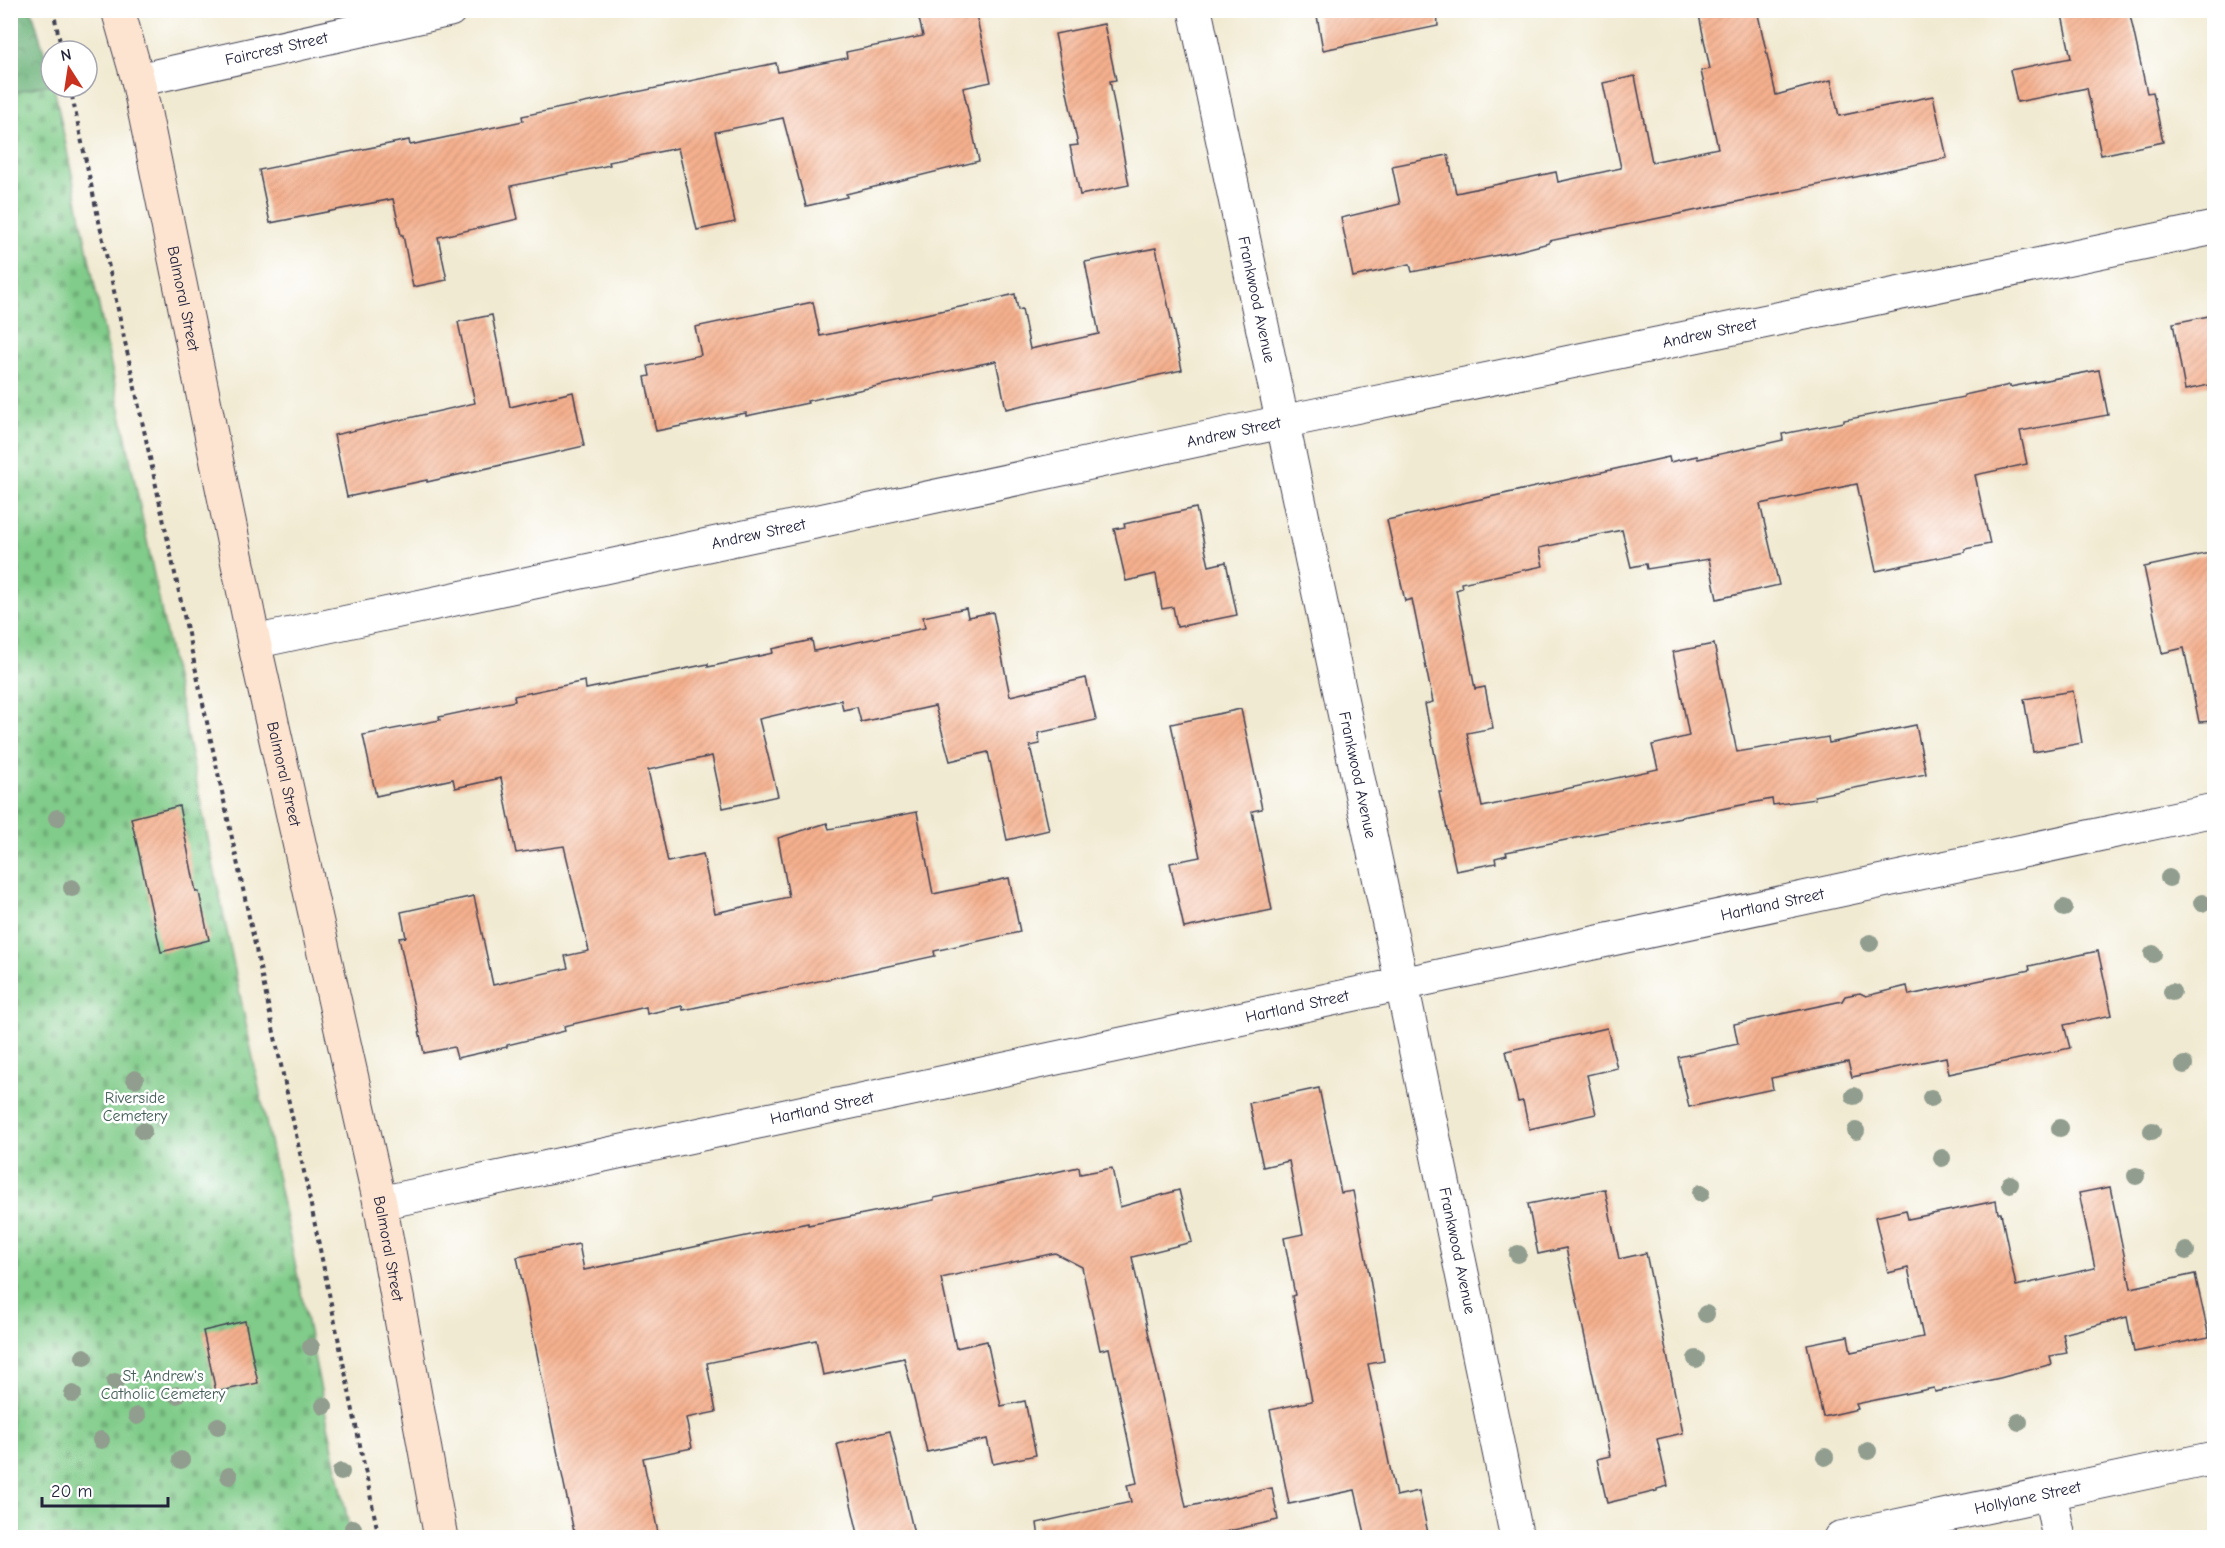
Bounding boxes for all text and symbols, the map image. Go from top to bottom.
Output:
street label: Faircrest Street [224,29,330,69]
north arrow [39,39,99,99]
text: N [59,45,73,65]
street label: Frankwood Avenue [1234,235,1279,365]
street label: Balmoral Street [164,245,203,353]
street label: Andrew Street [1661,314,1759,352]
street label: Andrew Street [1185,413,1283,451]
street label: Andrew Street [710,515,808,553]
street label: Frankwood Avenue [1335,710,1380,840]
street label: Balmoral Street [263,720,304,829]
street label: Hartland Street [1719,885,1826,924]
street label: Hartland Street [1244,987,1351,1026]
street label: Hartland Street [769,1088,876,1128]
park label: Riverside Cemetery [103,1089,168,1125]
street label: Frankwood Avenue [1435,1186,1479,1316]
street label: Balmoral Street [370,1194,407,1303]
park label: St. Andrew's Catholic Cemetery [101,1367,226,1403]
scale bar [42,1470,168,1508]
street label: Hollylane Street [1973,1478,2083,1518]
text: 20 m [51,1481,92,1502]

